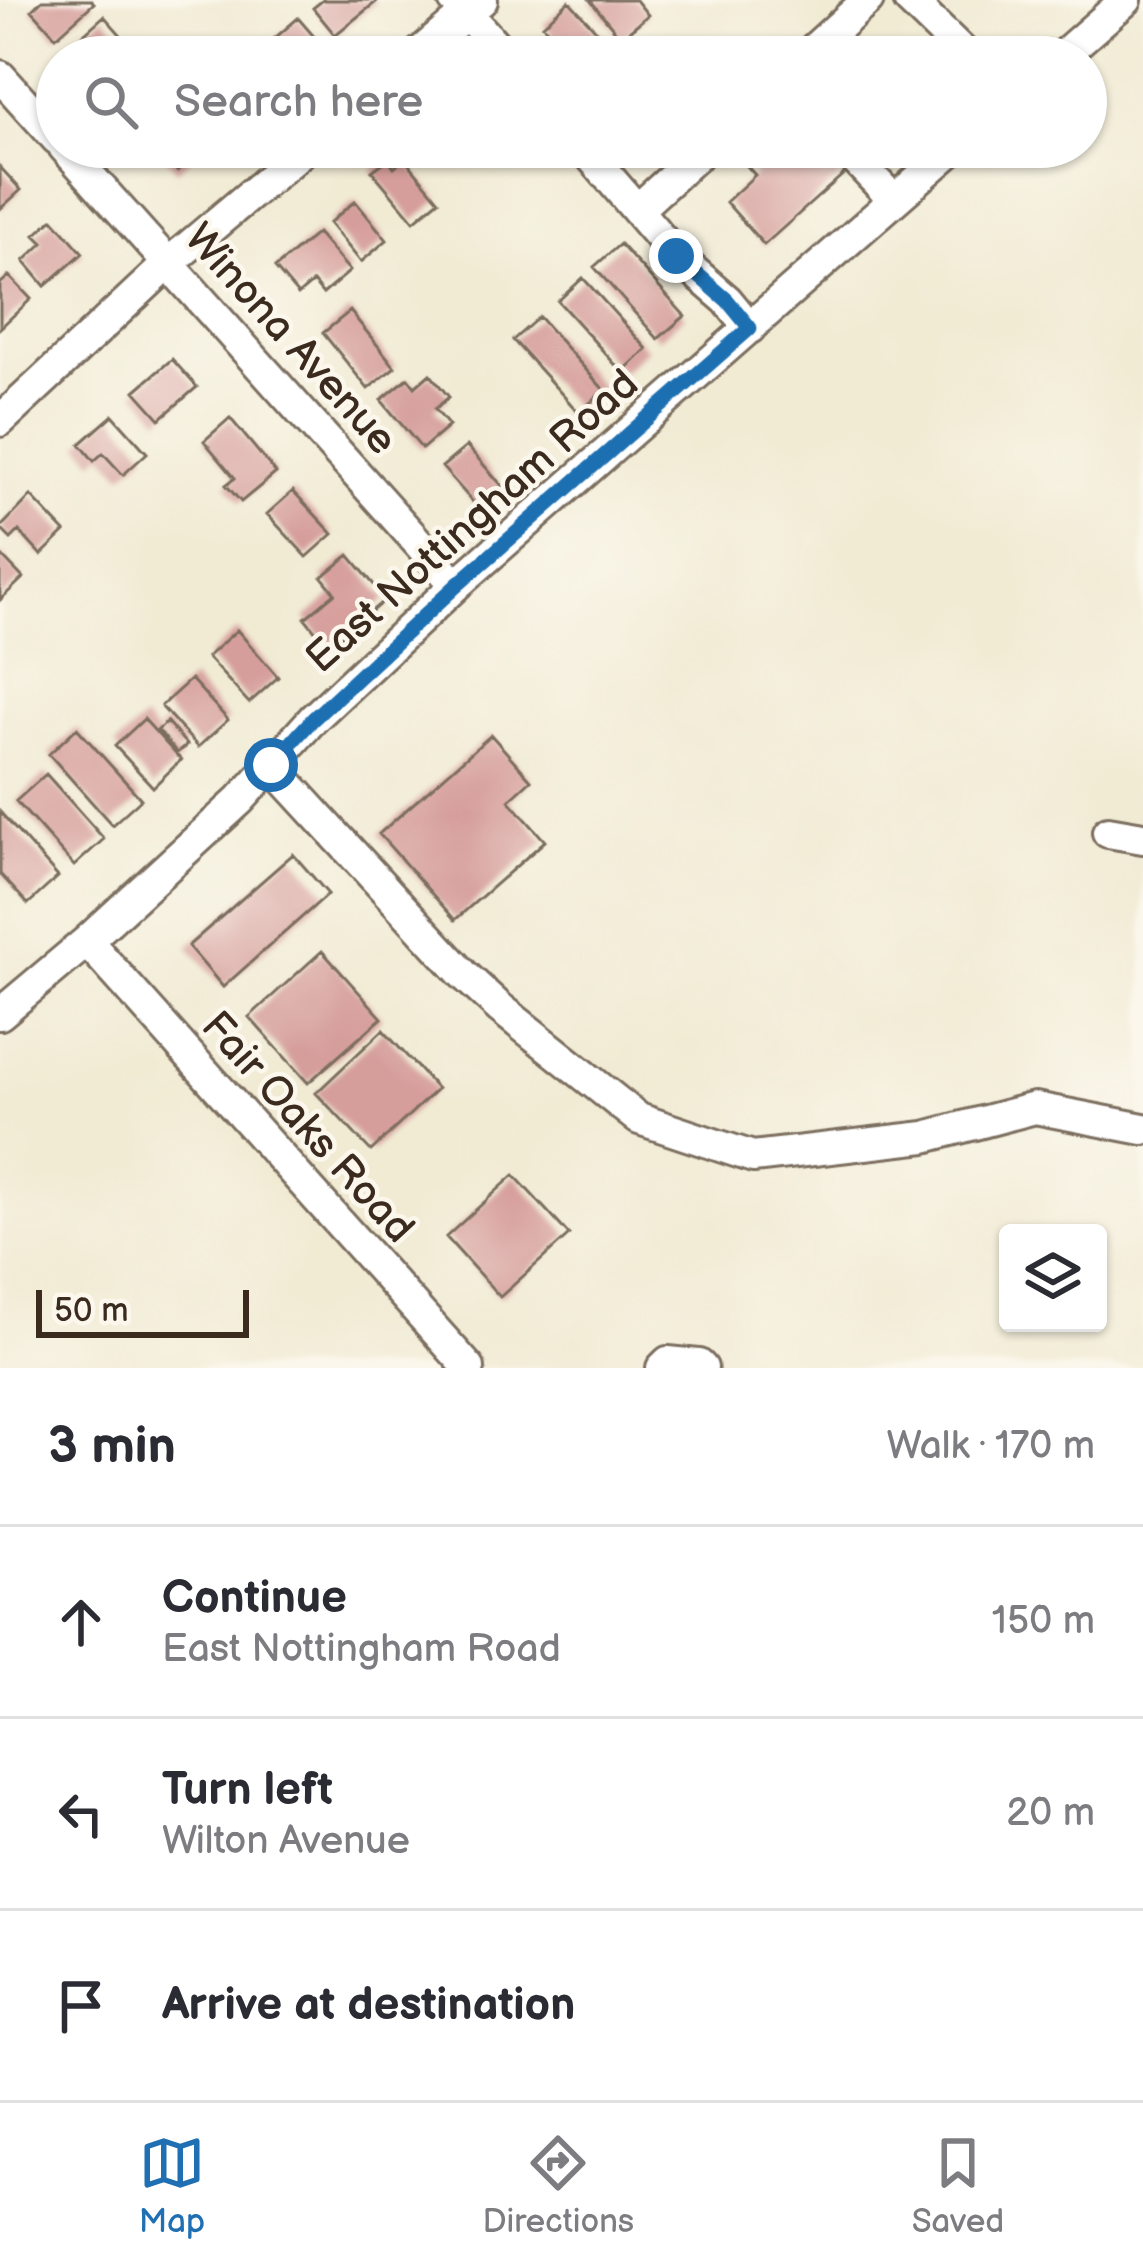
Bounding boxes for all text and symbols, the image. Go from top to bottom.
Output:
search box [36,36,1107,168]
icon: search [78,69,144,135]
text: Search here [174,75,423,130]
street label: Winona Avenue [173,214,407,466]
route end [649,229,703,283]
street label: East Nottingham Road [296,359,649,685]
route start [244,738,298,792]
street label: Fair Oaks Road [190,1002,424,1254]
map controls [999,1224,1107,1332]
button: layers [999,1224,1107,1332]
scale bar [36,1284,249,1337]
text: 50 m [54,1291,129,1331]
text: 3 min [48,1416,176,1477]
text: Walk · 170 m [886,1423,1095,1470]
text: Continue [162,1571,347,1626]
icon: ahead [48,1589,114,1655]
text: 150 m [992,1598,1095,1645]
text: East Nottingham Road [162,1626,561,1673]
text: Turn left [162,1763,333,1818]
icon: left [48,1781,114,1847]
text: 20 m [1006,1790,1095,1837]
text: Wilton Avenue [162,1818,410,1865]
icon: arrive [48,1973,114,2039]
text: Arrive at destination [162,1978,575,2033]
tab: Map [139,2130,205,2242]
tab: Directions [482,2130,634,2242]
tab: Saved [912,2130,1004,2242]

